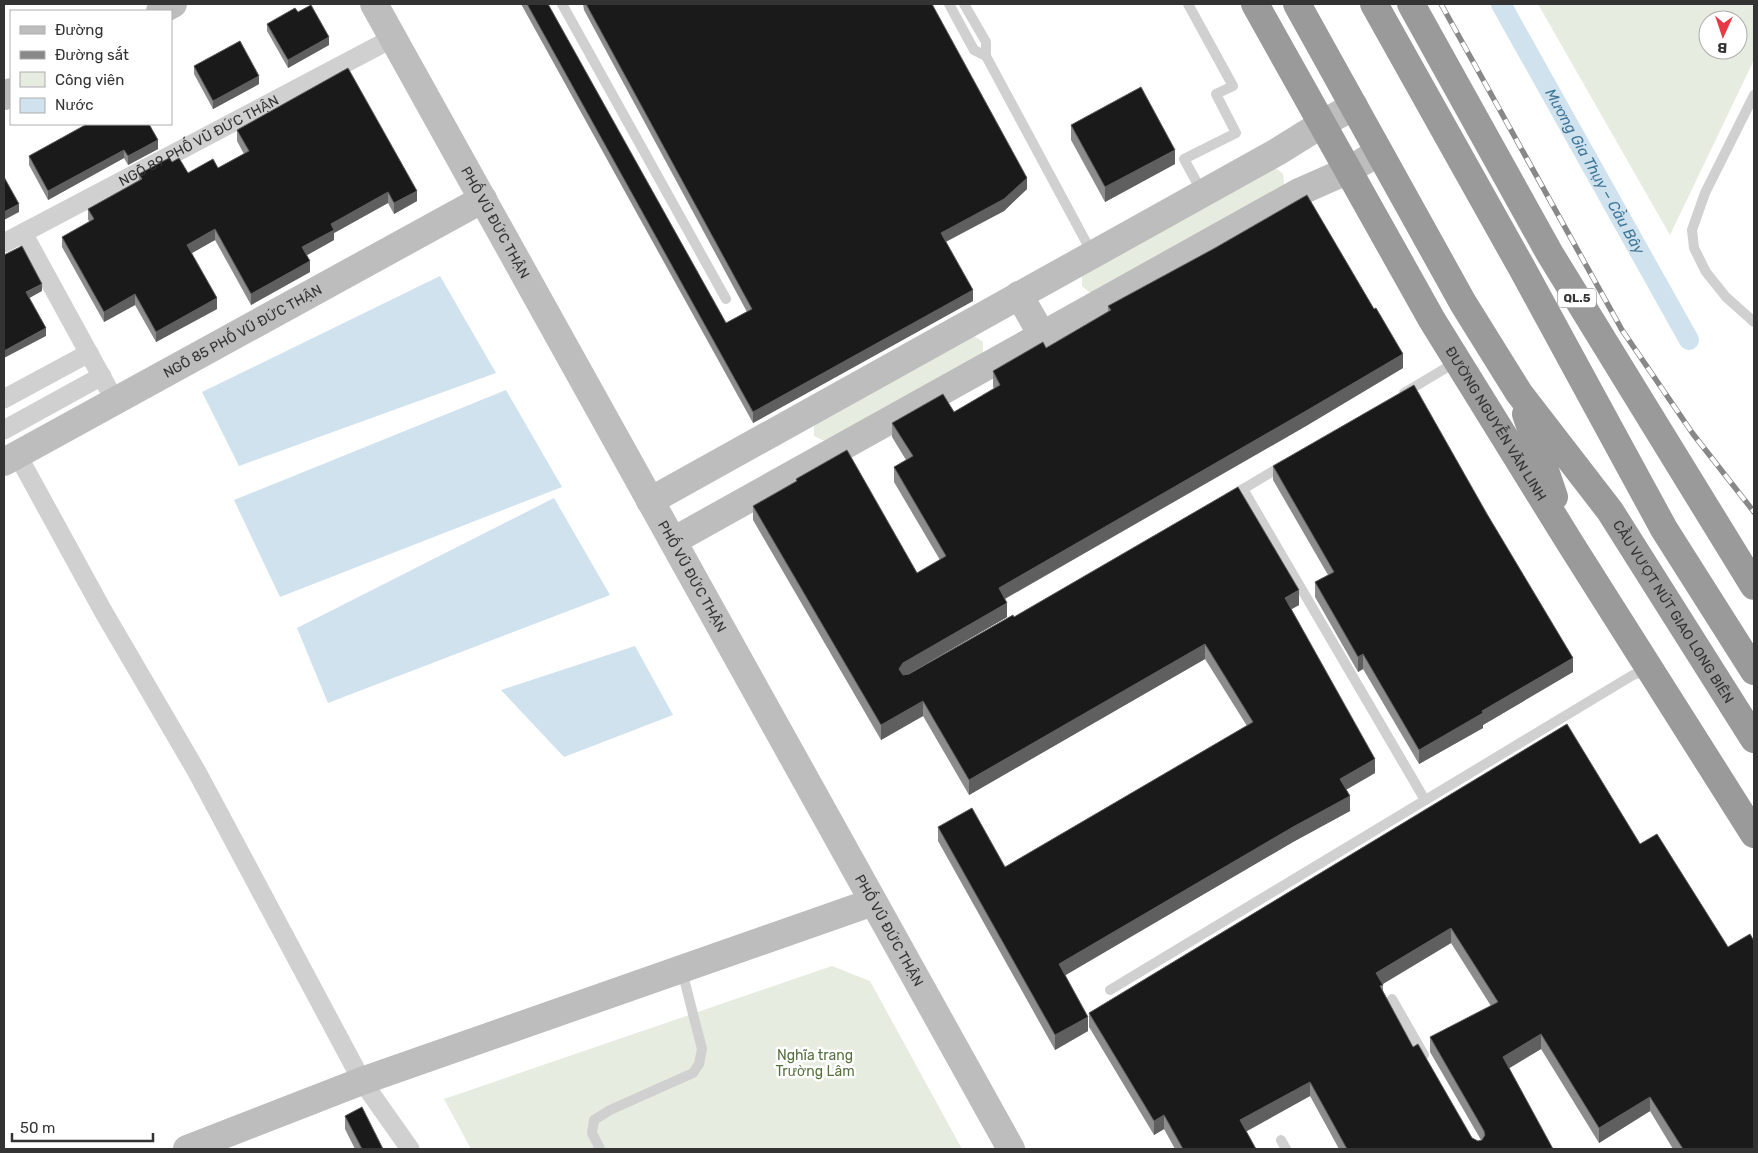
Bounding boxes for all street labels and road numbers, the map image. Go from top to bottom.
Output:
street label: NGÕ 89 PHỐ VŨ ĐỨC THẬN [116,91,281,189]
street label: PHỐ VŨ ĐỨC THẬN [458,164,533,281]
street label: NGÕ 85 PHỐ VŨ ĐỨC THẬN [160,281,325,381]
road number: QL.5 [1558,288,1596,308]
street label: ĐƯỜNG NGUYỄN VĂN LINH [1442,343,1550,504]
street label: PHỐ VŨ ĐỨC THẬN [655,517,730,635]
street label: CẦU VƯỢT NÚT GIAO LONG BIÊN [1609,517,1738,706]
street label: PHỐ VŨ ĐỨC THẬN [851,871,927,989]

